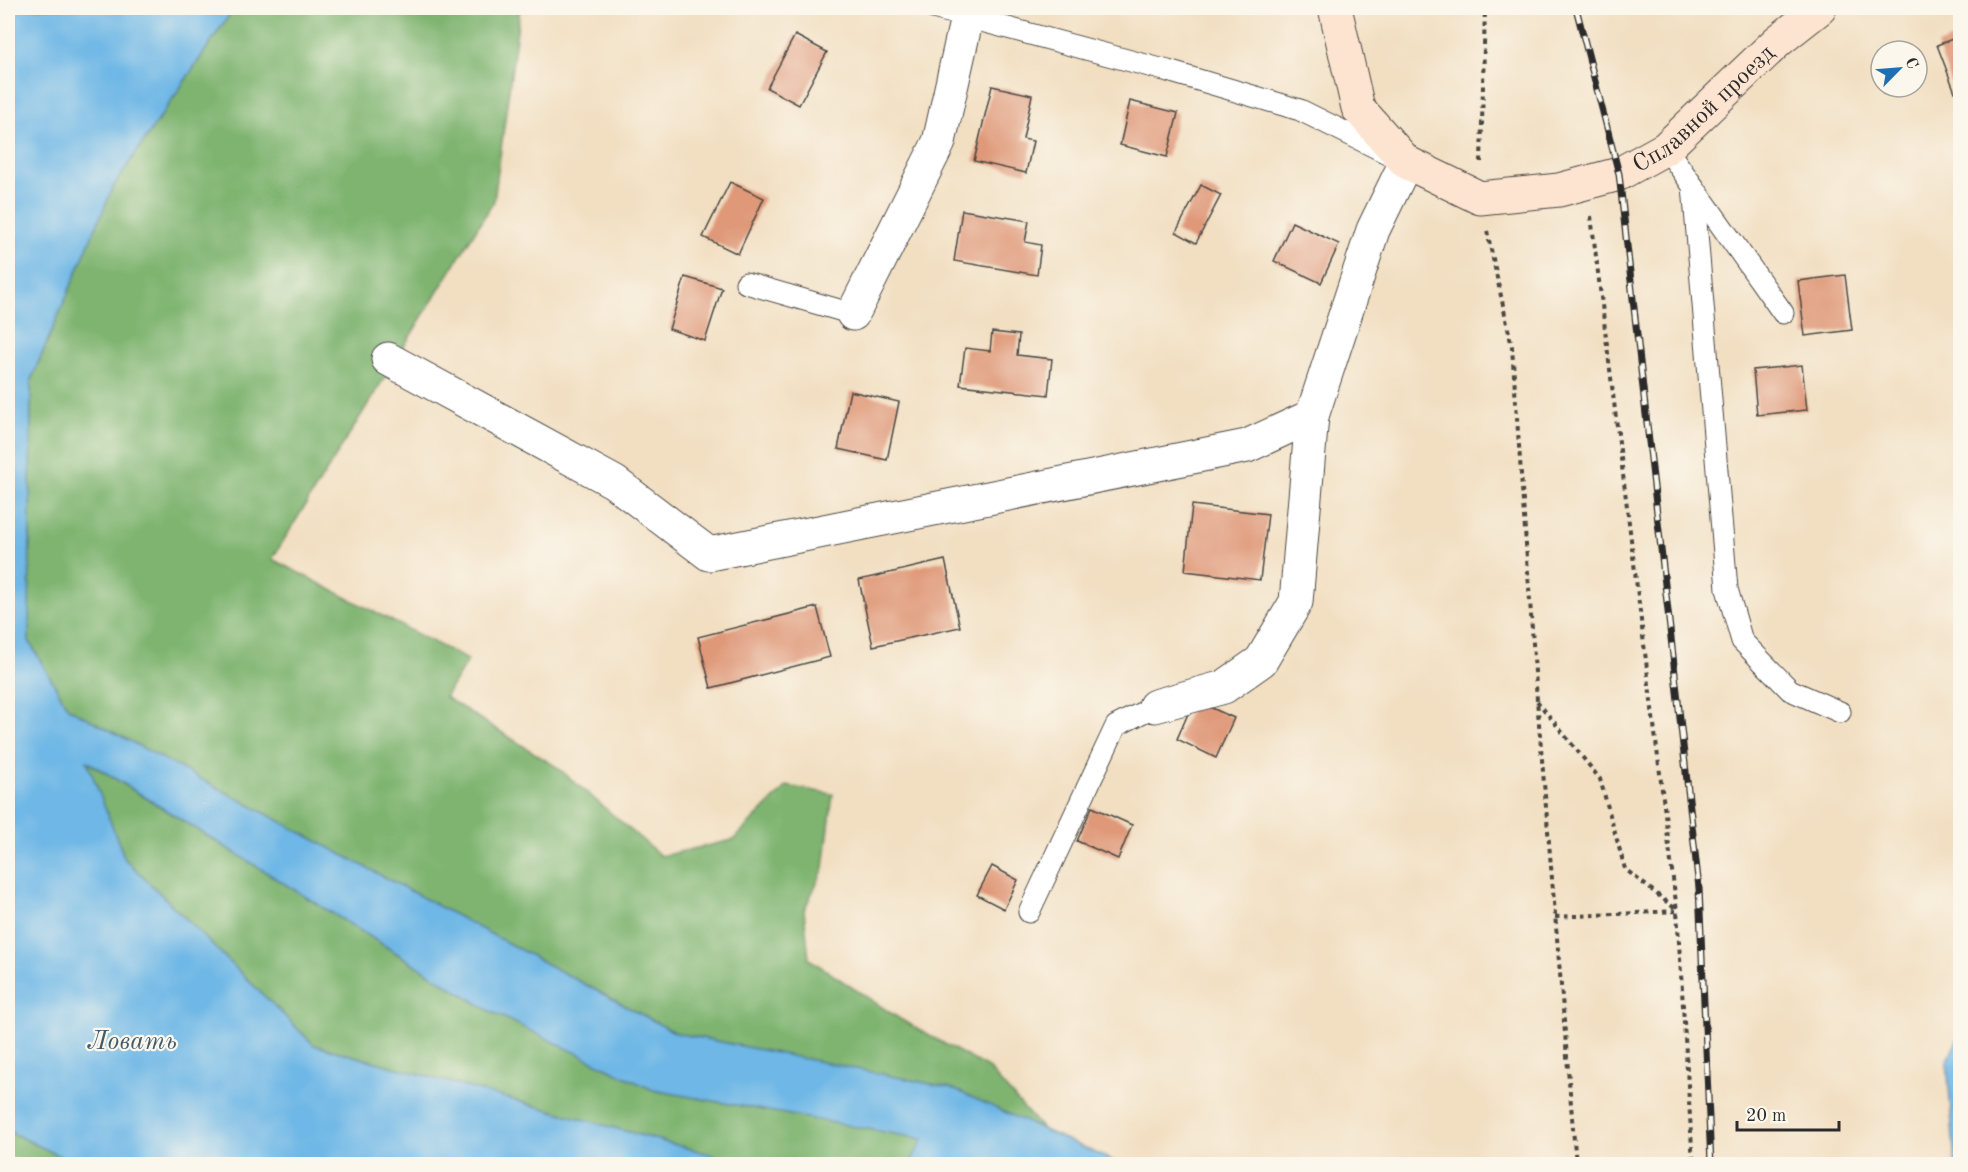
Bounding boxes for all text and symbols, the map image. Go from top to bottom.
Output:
north arrow [1869,39,1929,99]
street label: Сплавной проезд [1629,41,1780,178]
text: С [1901,55,1920,72]
water label: Ловать [87,1029,177,1055]
scale bar [1737,1094,1839,1132]
text: 20 m [1746,1107,1786,1125]

